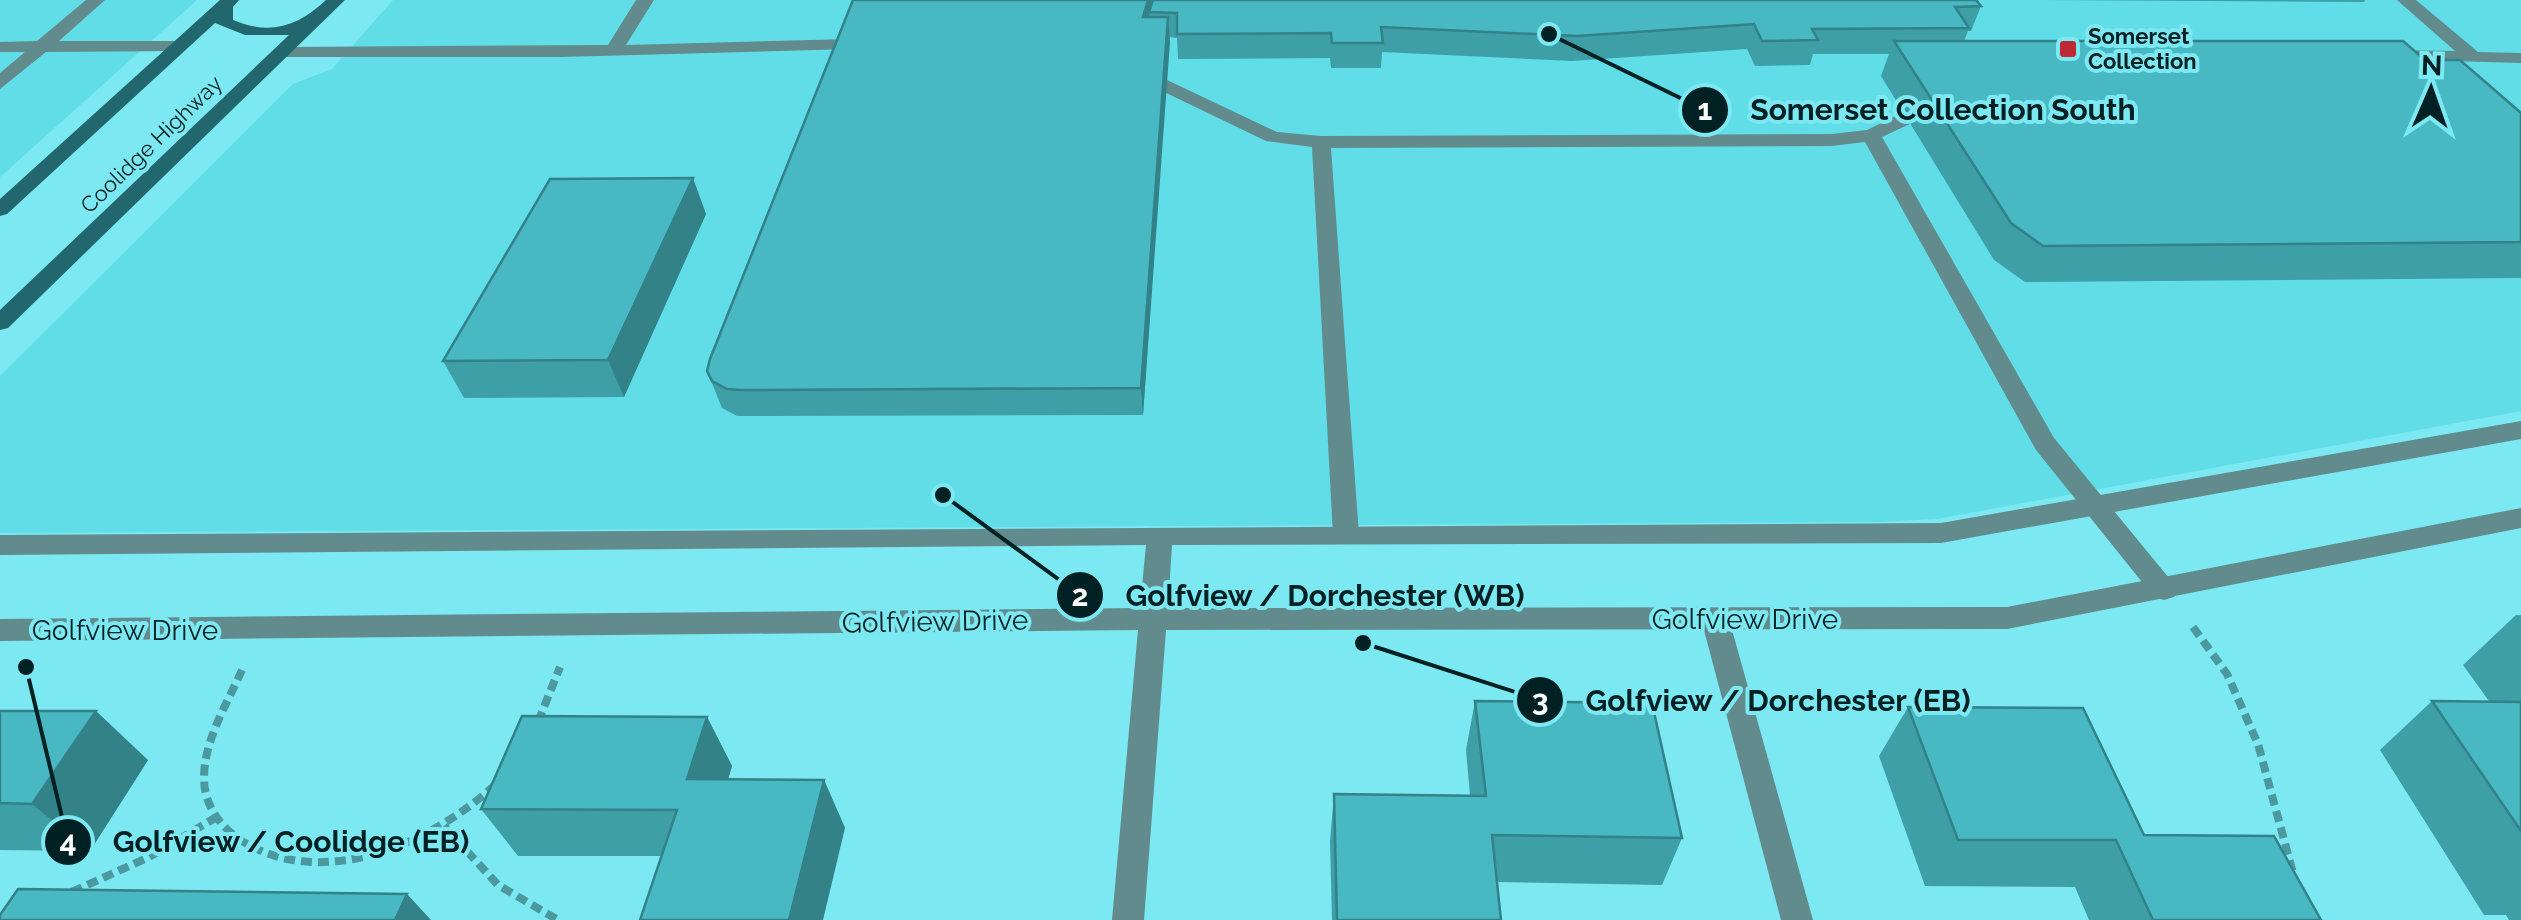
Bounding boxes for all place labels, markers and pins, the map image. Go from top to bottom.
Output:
place label: Somerset Collection [2088,23,2197,74]
marker: Somerset Collection [2057,38,2079,60]
callout: Somerset Collection South [1680,80,2155,140]
callout: Golfview / Dorchester (WB) [1055,565,1545,625]
callout: Golfview / Dorchester (EB) [1515,670,1992,730]
callout: Golfview / Coolidge (EB) [43,812,490,872]

